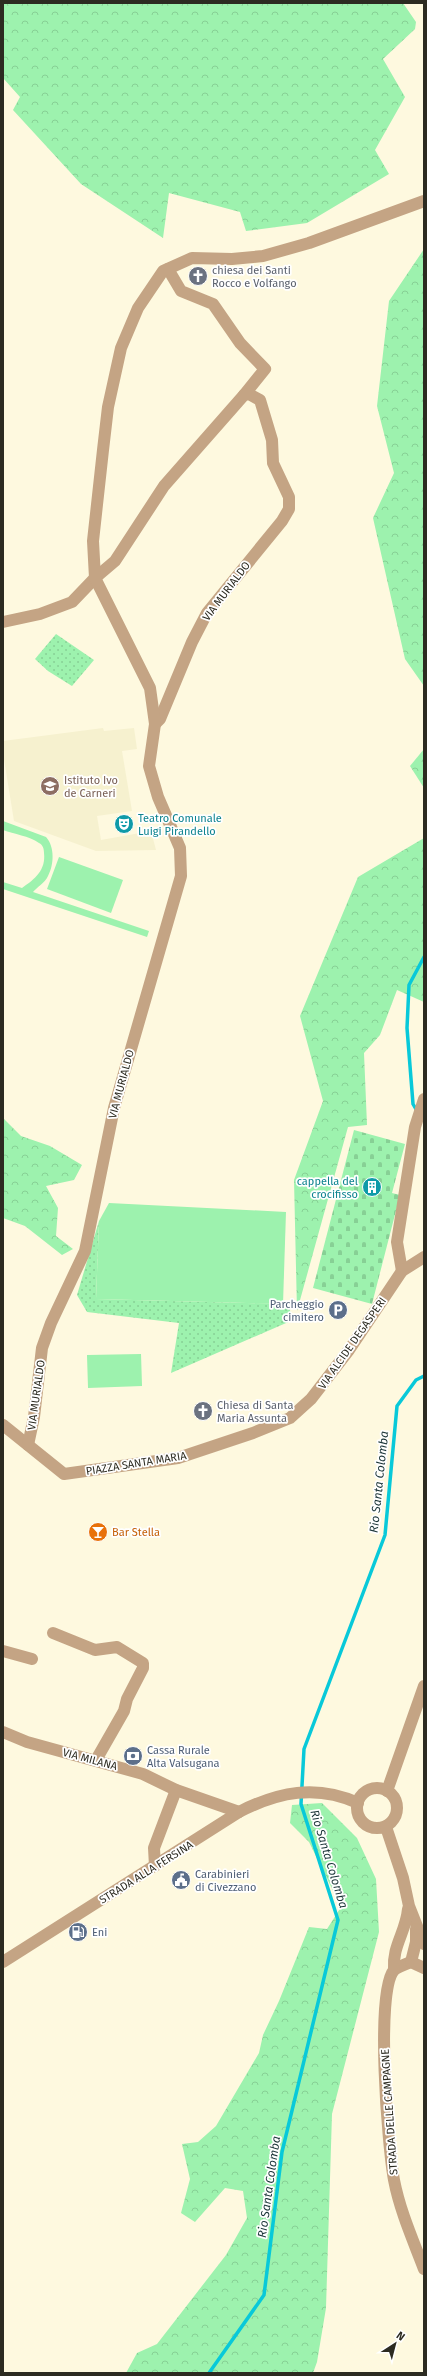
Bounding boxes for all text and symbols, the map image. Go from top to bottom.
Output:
place label: chiesa dei Santi Rocco e Volfango [212,264,297,290]
church icon: chiesa dei Santi Rocco e Volfango [187,265,209,287]
street label: VIA MURIALDO [200,559,253,623]
place label: Istituto Ivo de Carneri [64,774,118,800]
school or university icon: Istituto Ivo de Carneri [39,775,61,797]
place label: Teatro Comunale Luigi Pirandello [138,812,222,838]
theatre icon: Teatro Comunale Luigi Pirandello [113,813,135,835]
street label: VIA MURIALDO [106,1048,137,1120]
place label: cappella del crocifisso [297,1175,358,1201]
building icon: cappella del crocifisso [361,1176,383,1198]
street label: VIA ALCIDE DEGASPERI [316,1295,389,1392]
place label: Parcheggio cimitero [270,1298,324,1324]
parking icon: Parcheggio cimitero [327,1299,349,1321]
street label: VIA MURIALDO [25,1359,48,1431]
place label: Chiesa di Santa Maria Assunta [217,1399,293,1425]
church icon: Chiesa di Santa Maria Assunta [192,1400,214,1422]
water label: Rio Santa Colomba [367,1430,391,1534]
street label: PIAZZA SANTA MARIA [85,1449,188,1478]
bar icon: Bar Stella [87,1521,109,1543]
place label: Bar Stella [112,1526,160,1539]
place label: Cassa Rurale Alta Valsugana [147,1744,220,1770]
bank icon: Cassa Rurale Alta Valsugana [122,1745,144,1767]
street label: VIA MILANA [61,1746,119,1773]
water label: Rio Santa Colomba [307,1808,351,1910]
street label: STRADA ALLA FERSINA [97,1838,196,1907]
place label: Carabinieri di Civezzano [195,1868,256,1894]
public building icon: Carabinieri di Civezzano [170,1869,192,1891]
fuel station icon: Eni [67,1921,89,1943]
place label: Eni [92,1926,107,1939]
street label: STRADA DELLE CAMPAGNE [379,2048,400,2176]
water label: Rio Santa Colomba [255,2135,283,2239]
north arrow [375,2324,415,2364]
text: N [394,2329,407,2344]

